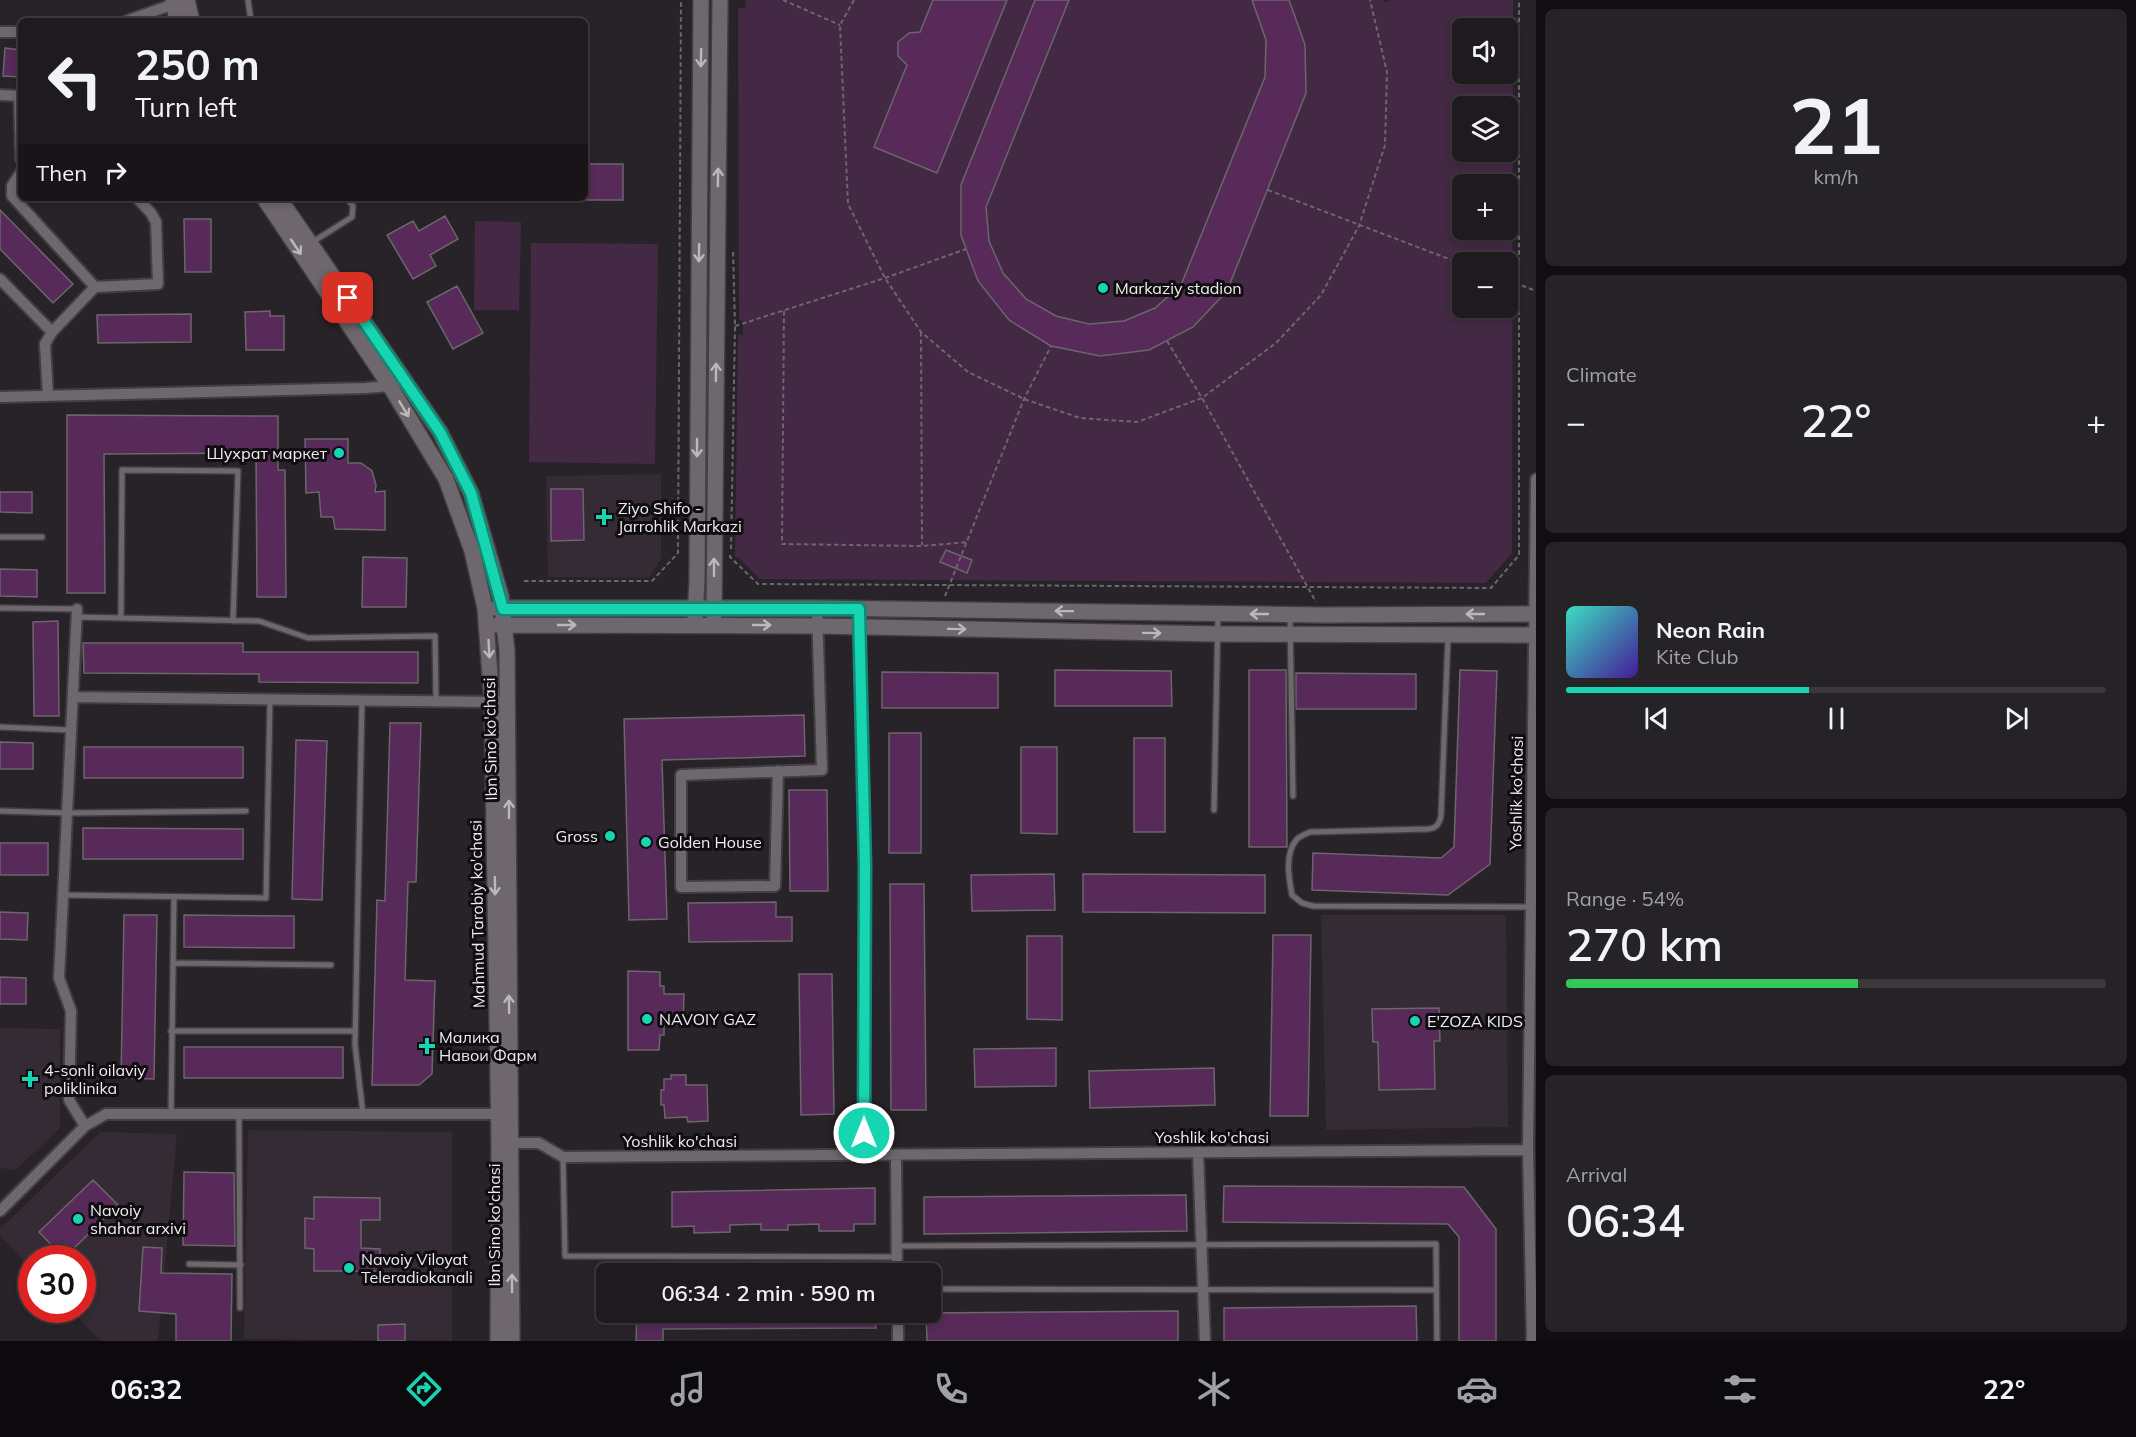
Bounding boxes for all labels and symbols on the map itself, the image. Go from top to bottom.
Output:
one-way arrow [695,48,706,68]
one-way arrow [712,167,724,187]
one-way arrow [290,238,302,254]
one-way arrow [693,243,705,263]
pin [322,272,373,323]
place label: Markaziy stadion [1115,278,1242,298]
marker: Markaziy stadion [1096,281,1110,295]
one-way arrow [710,362,722,382]
one-way arrow [399,400,411,417]
one-way arrow [691,438,703,458]
place label: Шухрат маркет [206,443,328,463]
marker: Шухрат маркет [332,446,346,460]
place label: Ziyo Shifo - Jarrohlik Markazi [618,498,742,536]
marker: Ziyo Shifo - Jarrohlik Markazi [595,508,613,526]
one-way arrow [708,557,720,577]
one-way arrow [1055,605,1075,617]
one-way arrow [1249,608,1269,620]
one-way arrow [1465,608,1485,620]
one-way arrow [557,619,577,631]
one-way arrow [752,620,772,631]
one-way arrow [947,623,967,634]
one-way arrow [1142,627,1162,638]
one-way arrow [483,638,494,658]
street label: Ibn Sino ko'chasi [479,677,501,801]
street label: Yoshlik ko'chasi [1505,736,1527,851]
one-way arrow [503,799,515,819]
street label: Mahmud Tarobiy ko'chasi [465,820,489,1008]
place label: Gross [556,826,598,846]
marker: Gross [603,829,617,843]
place label: Golden House [658,832,762,852]
marker: Golden House [639,835,653,849]
one-way arrow [489,875,501,895]
one-way arrow [503,994,515,1014]
place label: NAVOIY GAZ [659,1009,756,1029]
place label: E'ZOZA KIDS [1427,1011,1523,1031]
marker: NAVOIY GAZ [640,1012,654,1026]
marker: E'ZOZA KIDS [1408,1014,1422,1028]
place label: Малика Навои Фарм [439,1027,537,1065]
marker: Малика Навои Фарм [420,1039,434,1053]
place label: 4-sonli oilaviy poliklinika [44,1060,146,1098]
marker: 4-sonli oilaviy poliklinika [21,1070,39,1088]
position arrow [832,1101,896,1165]
street label: Yoshlik ko'chasi [1154,1127,1269,1147]
street label: Yoshlik ko'chasi [622,1131,737,1151]
street label: Ibn Sino ko'chasi [484,1163,504,1287]
place label: Navoiy shahar arxivi [90,1200,186,1238]
marker: Navoiy shahar arxivi [71,1212,85,1226]
speed limit sign: 30 [18,1245,96,1323]
place label: Navoiy Viloyat Teleradiokanali [361,1249,473,1287]
marker: Navoiy Viloyat Teleradiokanali [342,1261,356,1275]
one-way arrow [506,1273,518,1293]

